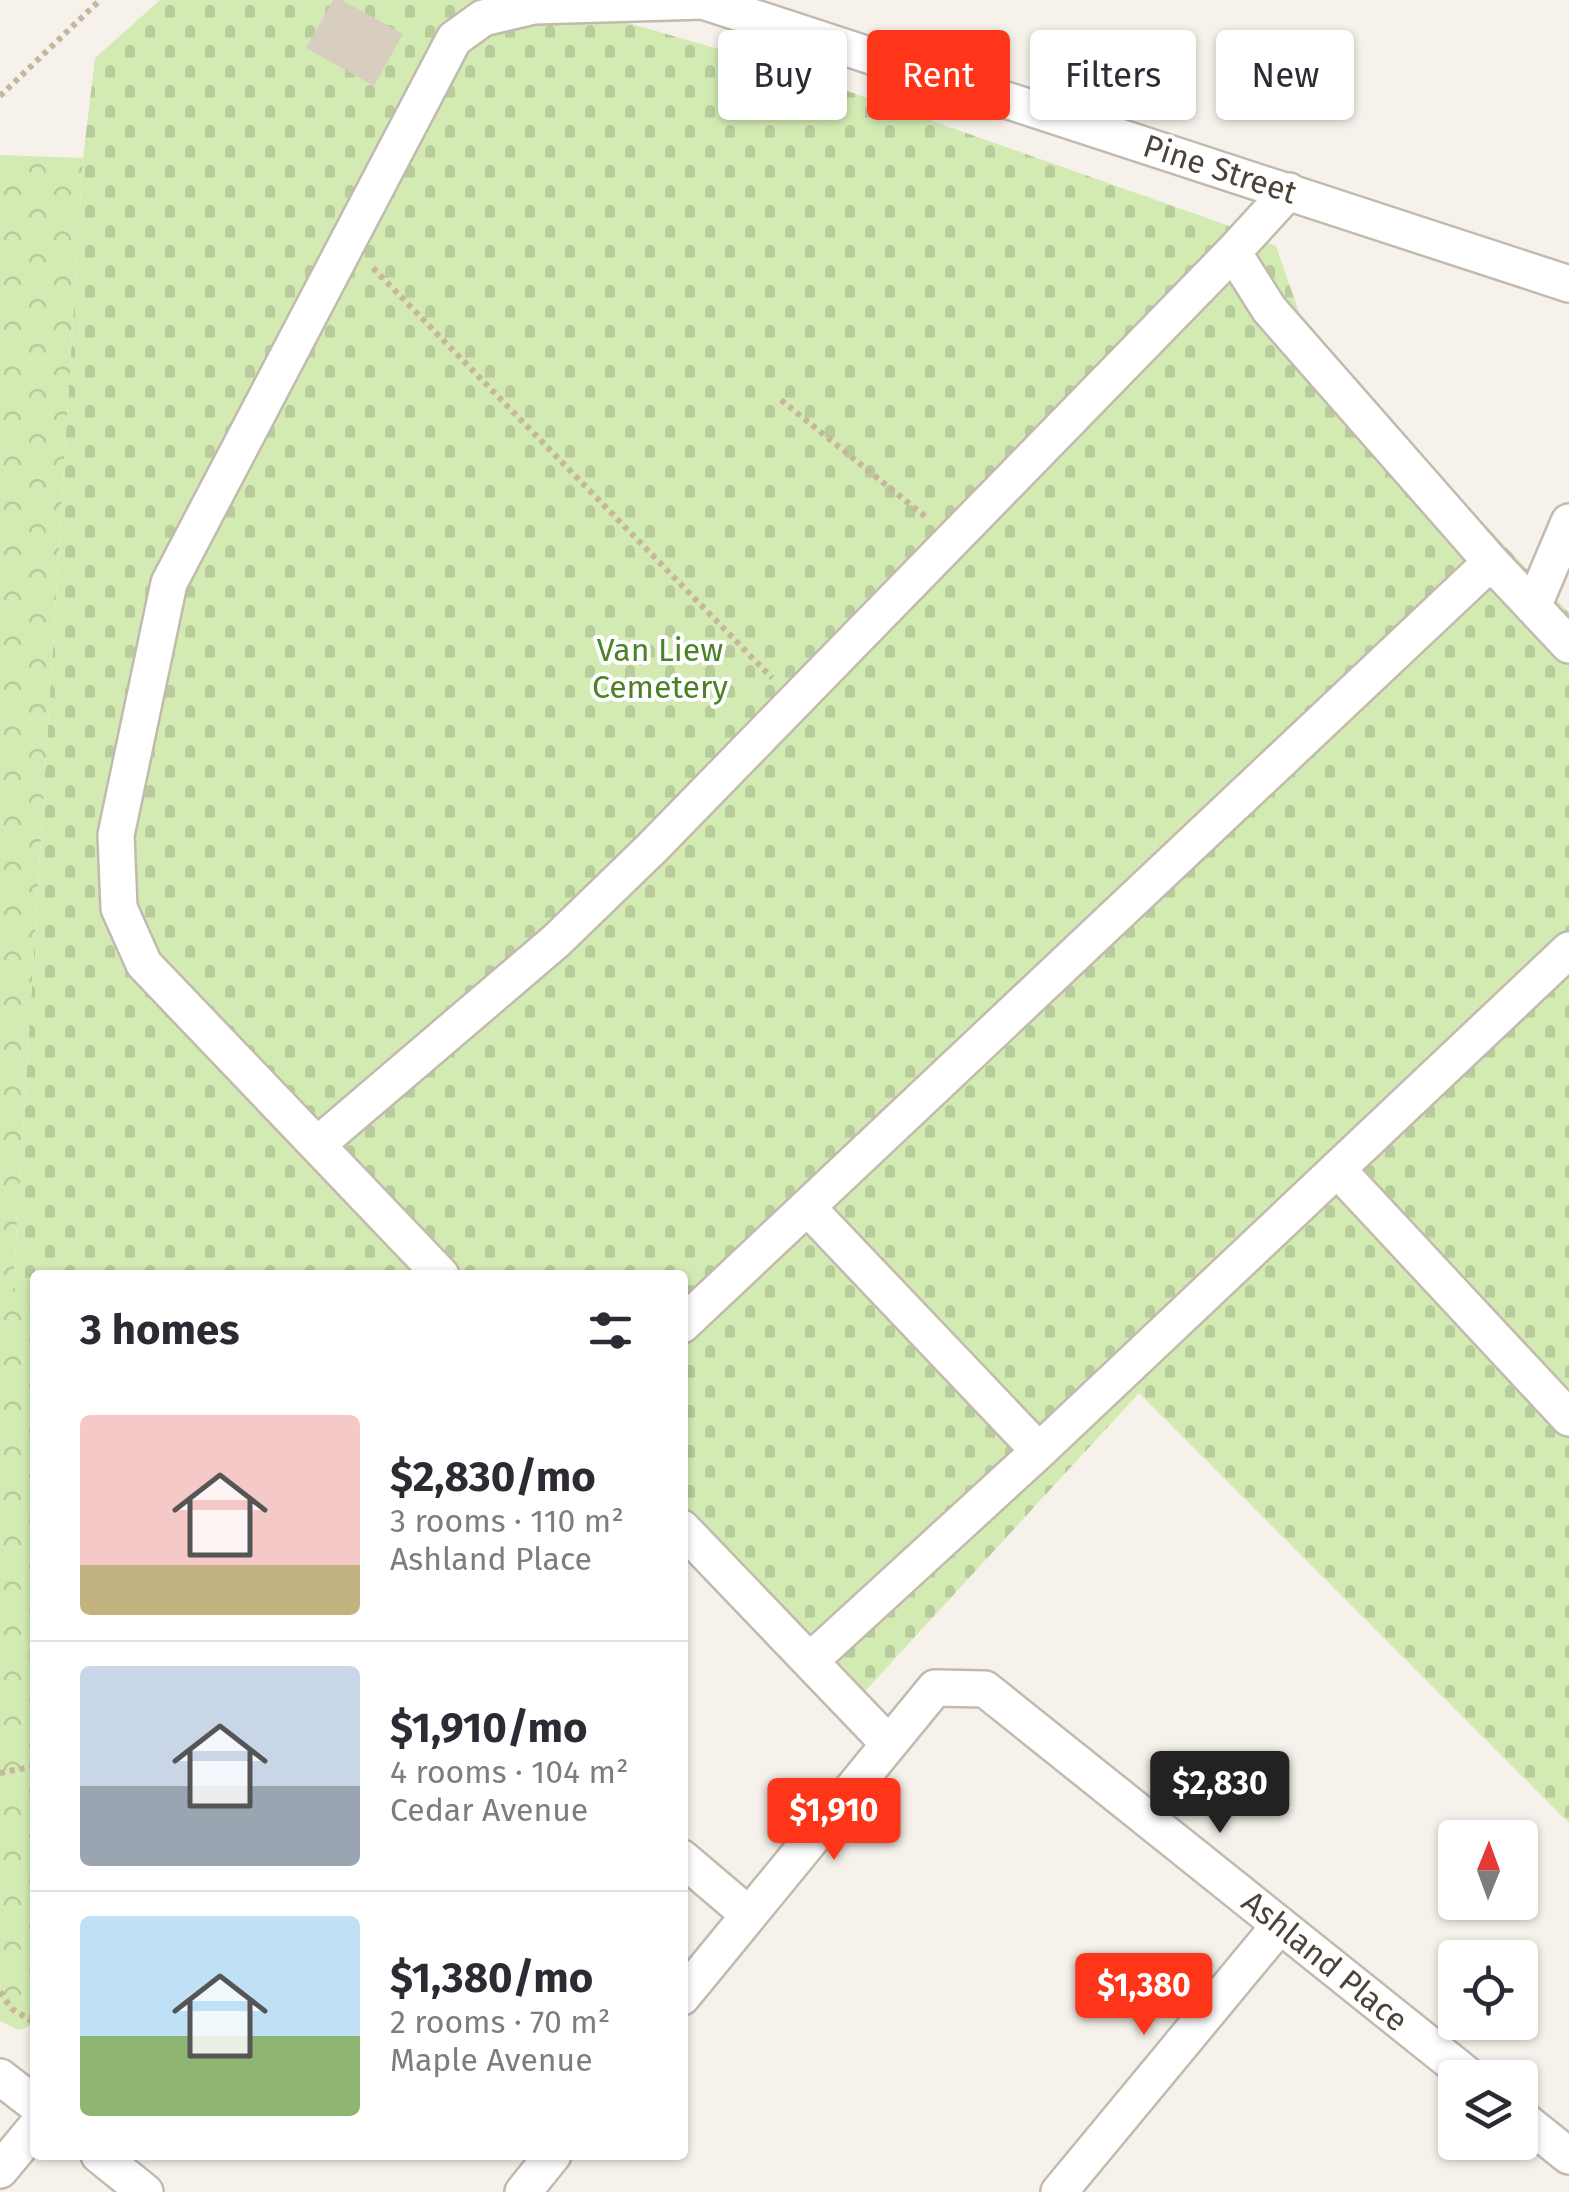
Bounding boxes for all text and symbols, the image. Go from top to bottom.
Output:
chip: Buy [718,30,847,120]
chip: Rent [867,30,1010,120]
chip: Filters [1030,30,1196,120]
chip: New [1216,30,1354,120]
street label: Pine Street [1138,126,1302,212]
park label: Van Liew Cemetery [592,631,728,706]
icon: filters [583,1303,638,1358]
text: 3 homes [80,1305,240,1355]
text: $2,830/mo [390,1452,596,1502]
icon: home [160,1455,280,1575]
text: 3 rooms · 110 m² [390,1502,624,1540]
text: Ashland Place [390,1540,592,1578]
text: $1,910/mo [390,1703,588,1753]
icon: home [160,1706,280,1826]
pin: $2,830 [1139,1751,1301,1836]
text: 4 rooms · 104 m² [390,1753,629,1791]
text: $2,830 [1172,1764,1268,1802]
pin: $1,910 [753,1778,915,1863]
text: Cedar Avenue [390,1791,588,1829]
text: $1,910 [789,1791,879,1829]
north arrow [1438,1820,1538,1920]
map controls [1438,1820,1538,2160]
street label: Ashland Place [1235,1883,1415,2039]
button: locate [1438,1940,1538,2040]
text: $1,380/mo [390,1953,593,2003]
pin: $1,380 [1063,1953,1225,2038]
icon: home [160,1956,280,2076]
text: $1,380 [1097,1966,1191,2004]
text: 2 rooms · 70 m² [390,2003,610,2041]
text: Maple Avenue [390,2041,593,2079]
button: layers [1438,2060,1538,2160]

